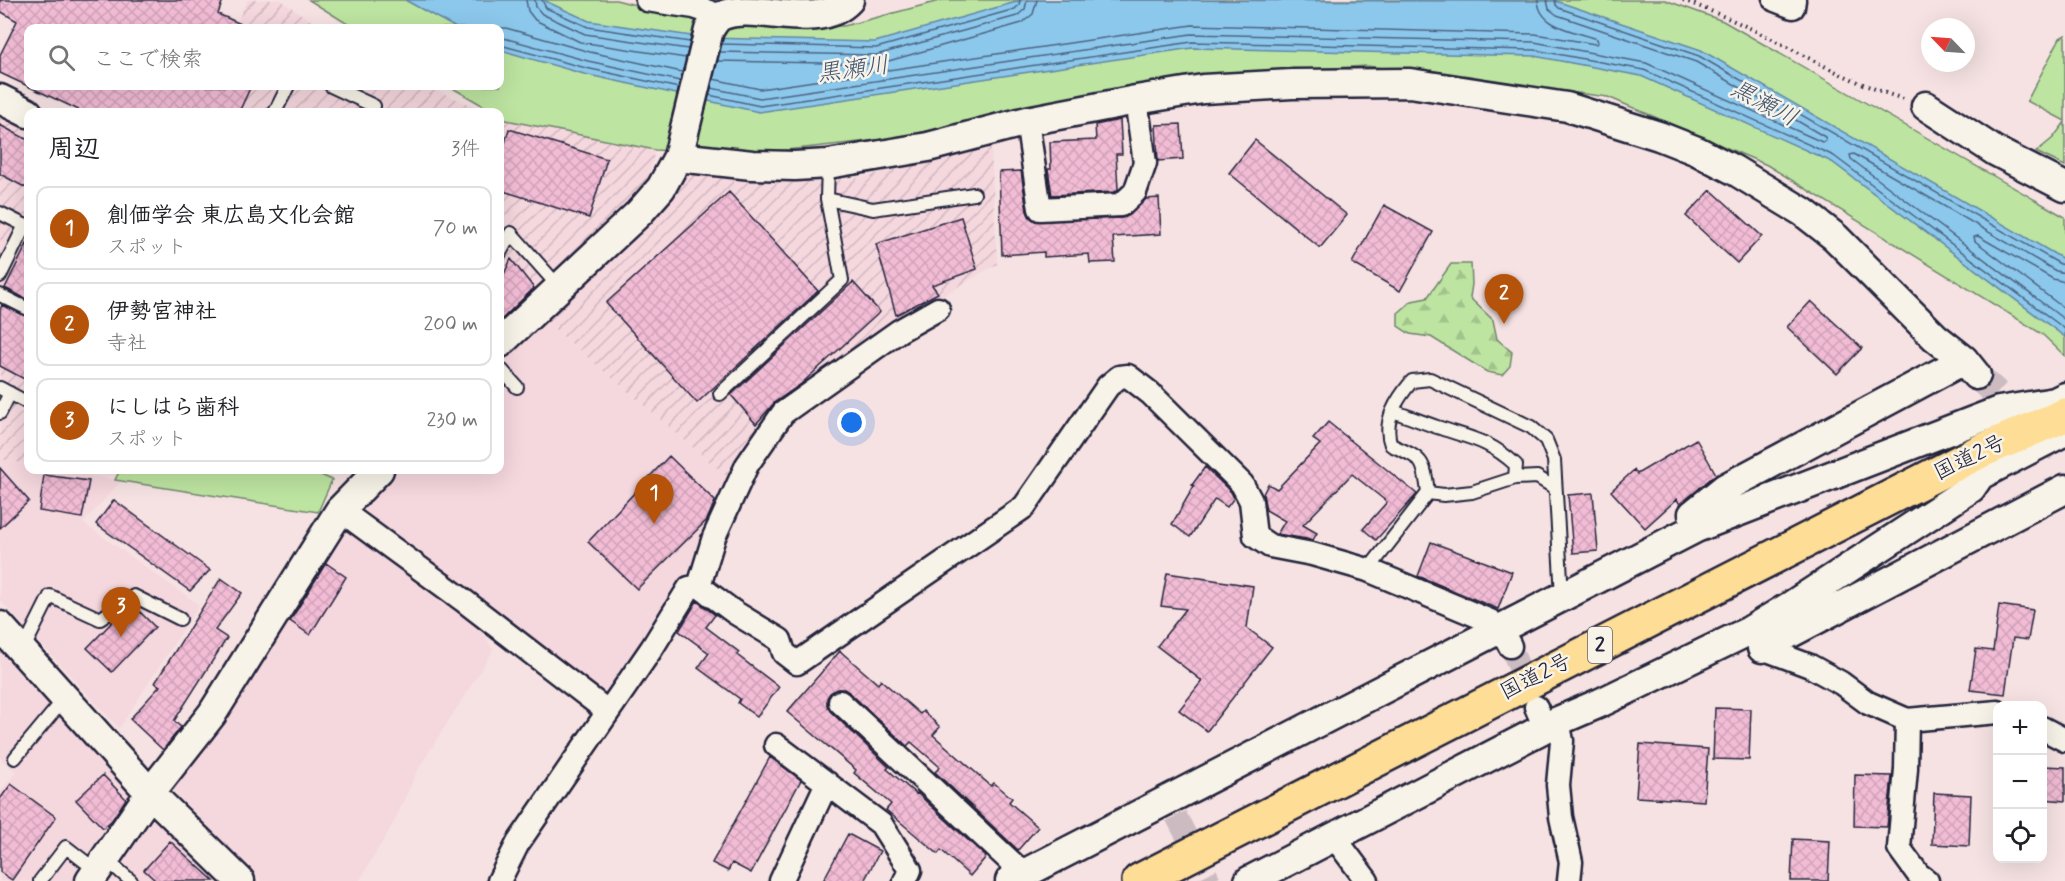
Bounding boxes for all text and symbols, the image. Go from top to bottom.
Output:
north arrow [1921,18,1975,72]
search box [24,24,504,90]
icon: search [45,41,78,74]
text: ここで検索 [93,46,203,74]
water label: 黒瀬川 [815,50,891,90]
water label: 黒瀬川 [1725,73,1803,135]
text: 周辺 [48,133,100,167]
text: 3件 [451,136,480,163]
text: 創価学会 東広島文化会館 [107,202,355,230]
text: 1 [65,215,74,242]
text: 70 m [433,215,478,242]
text: スポット [107,234,187,261]
pin: 2 [1484,274,1524,324]
text: 伊勢宮神社 [107,298,217,326]
text: 2 [65,311,74,338]
text: 200 m [423,311,478,338]
text: 寺社 [107,330,147,357]
text: にしはら歯科 [107,394,239,422]
text: 3 [65,407,74,434]
text: 230 m [426,407,478,434]
your location [837,408,866,437]
text: スポット [107,426,187,453]
street label: 国道2号 [1929,429,2011,487]
pin: 1 [634,474,674,524]
pin: 3 [102,588,140,637]
road number: 2 [1588,627,1612,663]
street label: 国道2号 [1495,647,1577,707]
map controls [1993,701,2047,863]
button: + [1993,701,2047,755]
button: − [1993,755,2047,809]
button: locate [1993,809,2047,863]

